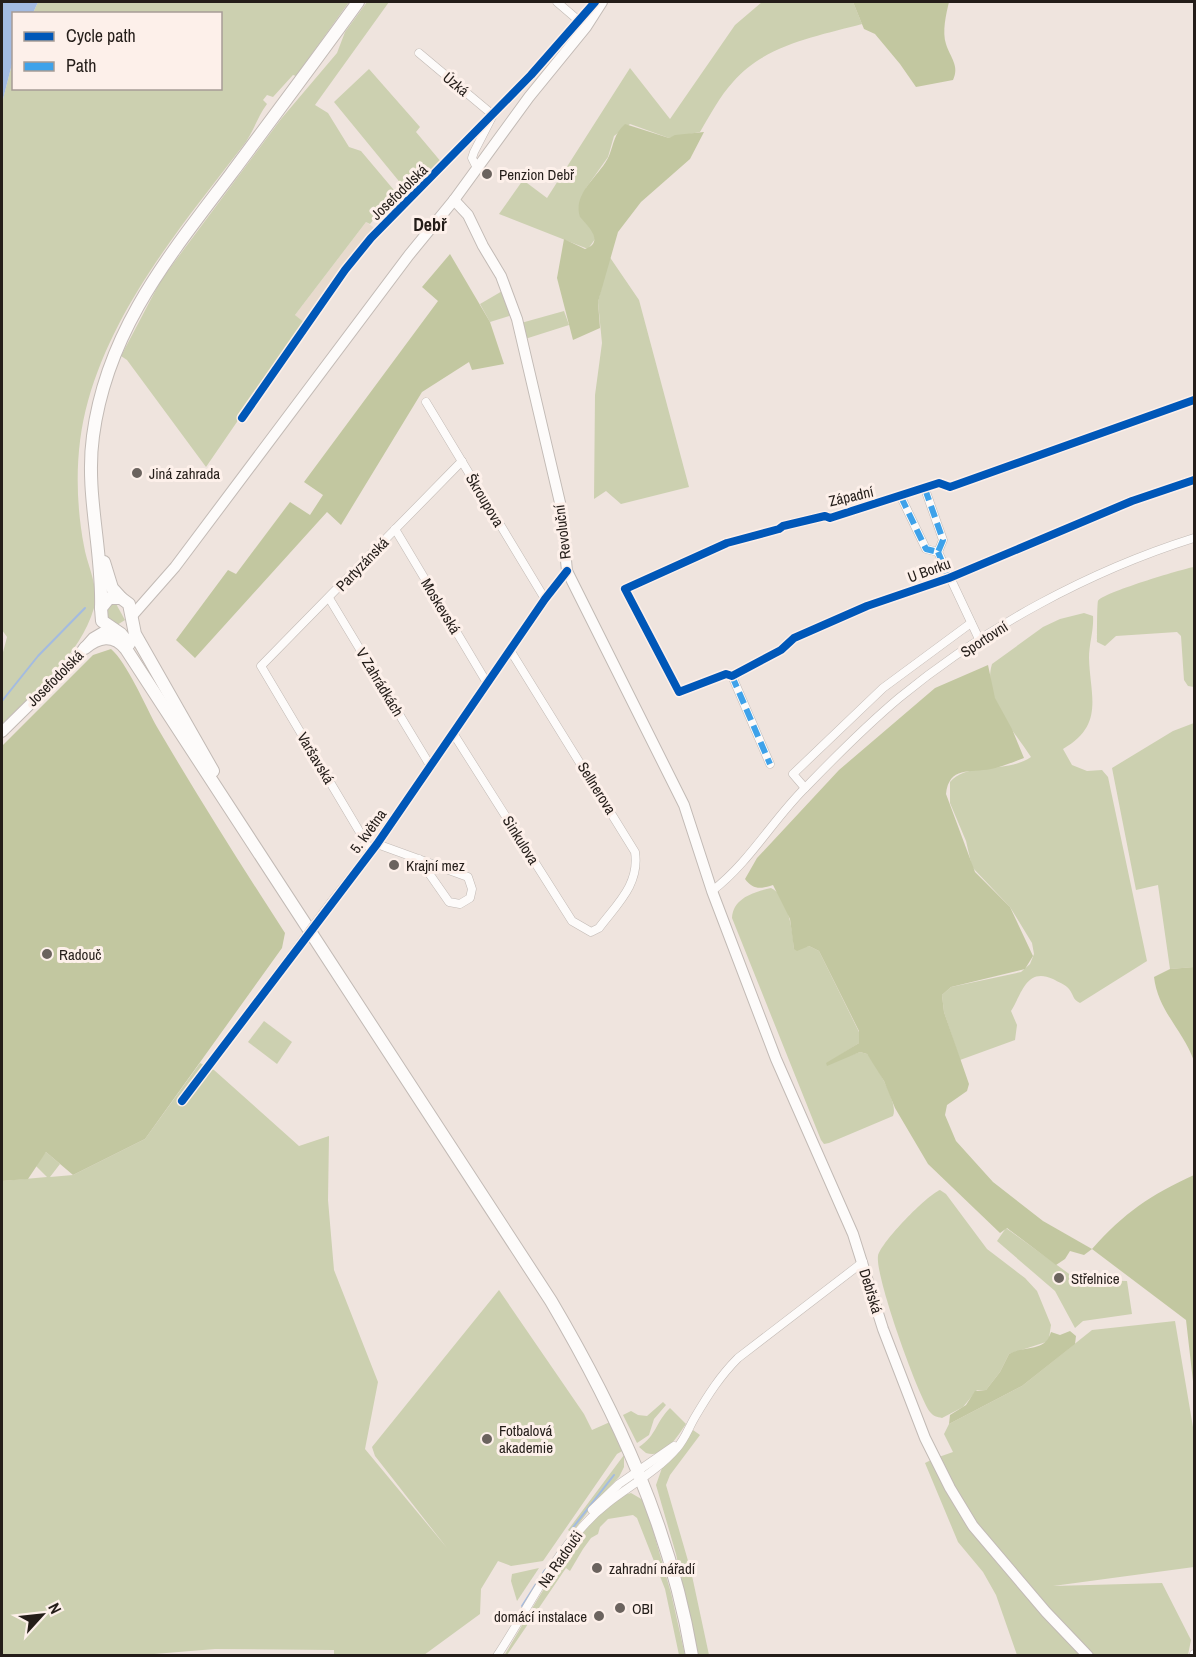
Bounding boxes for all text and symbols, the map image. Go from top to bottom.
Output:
legend [12,12,222,90]
text: Cycle path [66,23,136,48]
text: Path [66,53,96,78]
street label: Úzká [439,67,474,101]
street label: Josefodolská [366,159,432,224]
place label: Penzion Debř [499,164,575,185]
marker: Penzion Debř [480,167,494,181]
district label: Debř [413,212,447,237]
place label: Jiná zahrada [149,463,220,484]
marker: Jiná zahrada [130,466,144,480]
street label: Škroupova [461,469,509,531]
street label: Západní [827,481,876,511]
street label: Revoluční [548,503,576,560]
street label: Partyzánská [331,532,393,596]
street label: U Borku [905,553,953,587]
street label: Moskevská [416,574,466,638]
street label: Sportovní [956,616,1012,662]
street label: V Zahrádkách [351,644,409,720]
street label: Josefodolská [22,645,88,711]
street label: Varšavská [292,728,340,788]
street label: Sellnerova [573,758,621,818]
street label: 5. května [345,805,391,857]
street label: Sinkulova [498,812,544,869]
place label: Krajní mez [406,855,465,876]
marker: Krajní mez [387,858,401,872]
place label: Radouč [59,944,101,965]
marker: Radouč [40,947,54,961]
street label: Debřská [854,1266,888,1316]
place label: Střelnice [1071,1268,1120,1289]
marker: Střelnice [1052,1271,1066,1285]
place label: Fotbalová akademie [499,1420,553,1458]
marker: Fotbalová akademie [480,1432,494,1446]
street label: Na Radouči [533,1526,587,1592]
place label: zahradní nářadí [609,1558,696,1579]
marker: zahradní nářadí [590,1561,604,1575]
north arrow [12,1585,72,1645]
place label: OBI [632,1598,653,1619]
text: N [43,1599,67,1617]
marker: OBI [613,1601,627,1615]
place label: domácí instalace [494,1606,587,1627]
marker: domácí instalace [592,1609,606,1623]

